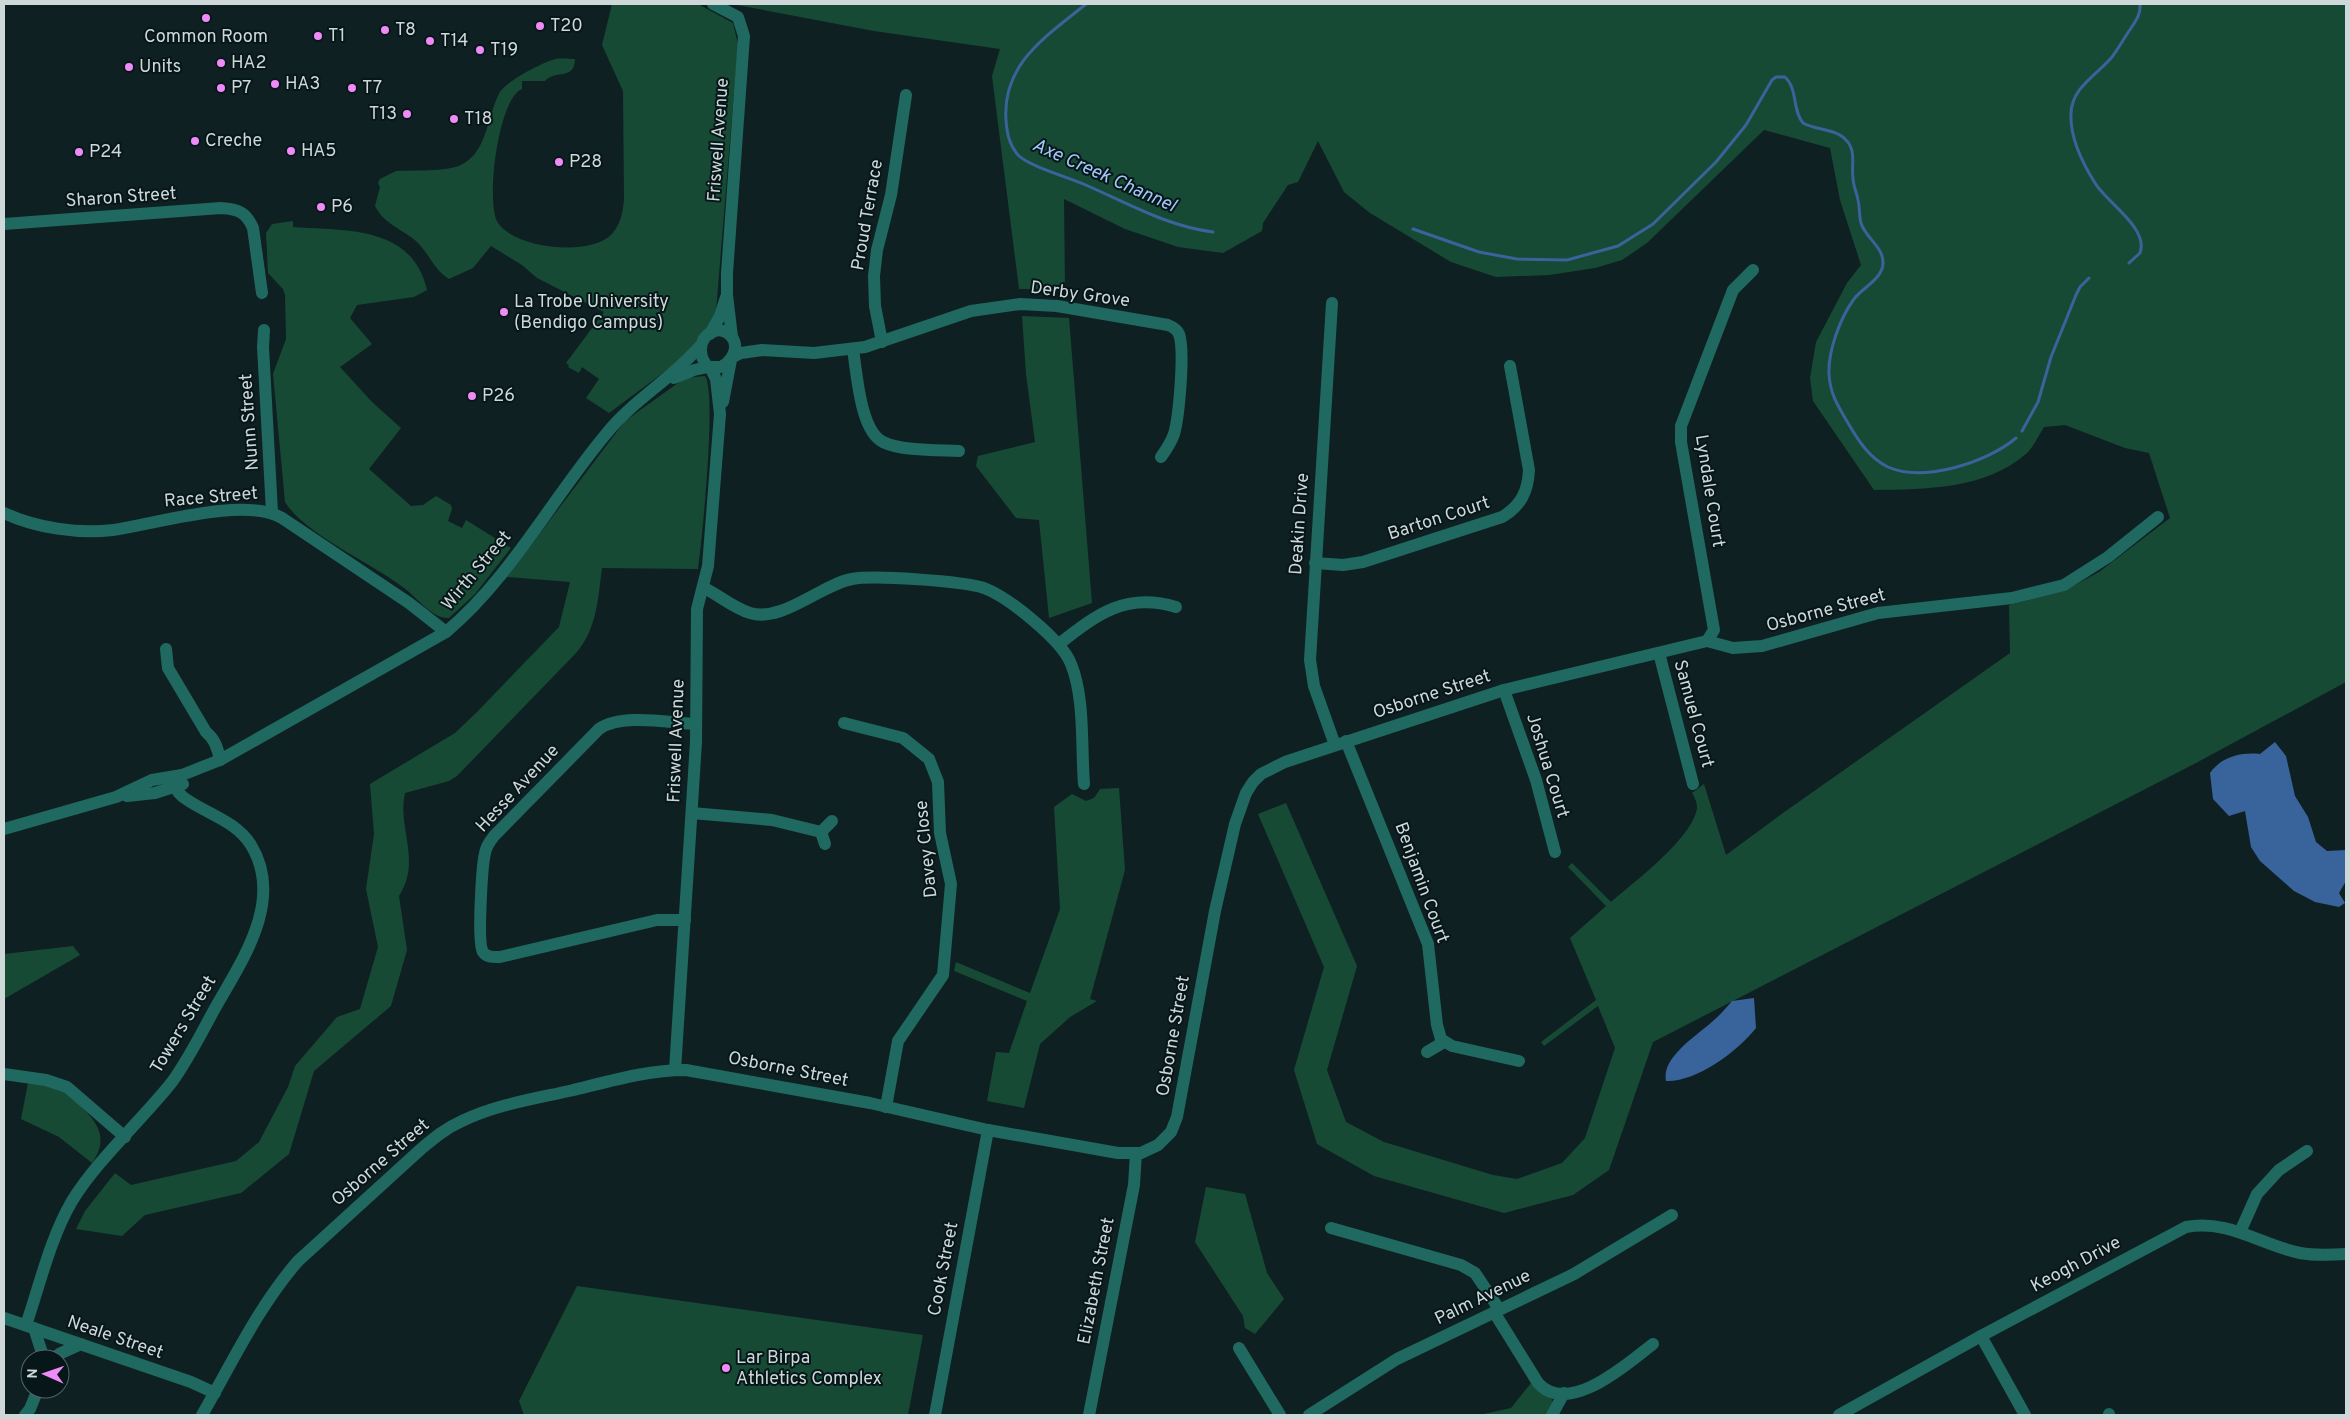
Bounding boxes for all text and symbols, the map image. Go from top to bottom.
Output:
marker: Common Room [200,12,212,24]
place label: T20 [550,15,583,38]
place label: T8 [395,19,416,42]
marker: T20 [534,20,546,32]
marker: T8 [379,24,391,36]
place label: T1 [328,25,346,48]
place label: Common Room [144,26,268,49]
marker: T1 [312,30,324,42]
place label: T14 [440,30,468,53]
marker: T14 [424,35,436,47]
place label: T19 [490,39,518,62]
marker: T19 [474,44,486,56]
place label: HA2 [231,52,266,75]
place label: Units [139,56,181,79]
marker: HA2 [215,57,227,69]
marker: Units [123,61,135,73]
place label: HA3 [285,73,320,96]
place label: P7 [231,77,252,100]
place label: T7 [362,77,382,100]
street label: Friswell Avenue [703,77,735,203]
marker: HA3 [269,78,281,90]
marker: P7 [215,82,227,94]
marker: T7 [346,82,358,94]
place label: T13 [369,103,397,126]
marker: T13 [401,108,413,120]
place label: T18 [464,108,493,131]
marker: T18 [448,113,460,125]
place label: Creche [205,130,262,153]
water label: Axe Creek Channel [1028,134,1181,219]
marker: Creche [189,135,201,147]
place label: HA5 [301,140,336,163]
place label: P24 [89,141,122,164]
marker: HA5 [285,145,297,157]
marker: P24 [73,146,85,158]
place label: P28 [569,151,602,174]
marker: P28 [553,156,565,168]
street label: Proud Terrace [847,158,889,272]
street label: Sharon Street [65,183,177,213]
place label: P6 [331,196,353,219]
marker: P6 [315,201,327,213]
street label: Derby Grove [1029,277,1131,313]
place label: La Trobe University (Bendigo Campus) [514,291,669,335]
marker: La Trobe University (Bendigo Campus) [498,306,510,318]
street label: Nunn Street [235,373,265,471]
place label: P26 [482,385,515,408]
marker: P26 [466,390,478,402]
street label: Lyndale Court [1689,433,1729,549]
street label: Deakin Drive [1285,472,1315,576]
street label: Race Street [163,482,259,514]
street label: Barton Court [1385,492,1493,546]
street label: Wirth Street [437,526,517,616]
street label: Osborne Street [1764,584,1888,638]
street label: Samuel Court [1668,658,1718,770]
street label: Osborne Street [1370,665,1494,725]
street label: Friswell Avenue [663,679,691,803]
street label: Joshua Court [1520,711,1574,821]
street label: Hesse Avenue [471,740,565,838]
street label: Davey Close [910,799,944,899]
street label: Benjamin Court [1388,819,1454,947]
street label: Towers Street [146,972,222,1078]
street label: Osborne Street [1152,974,1196,1098]
street label: Osborne Street [726,1047,850,1093]
street label: Osborne Street [327,1114,435,1212]
street label: Elizabeth Street [1073,1216,1121,1346]
street label: Cook Street [924,1220,964,1318]
street label: Keogh Drive [2027,1232,2125,1298]
street label: Palm Avenue [1431,1265,1535,1331]
street label: Neale Street [64,1311,166,1365]
place label: Lar Birpa Athletics Complex [736,1347,882,1391]
north arrow [20,1349,70,1399]
marker: Lar Birpa Athletics Complex [720,1362,732,1374]
text: N [25,1368,42,1379]

